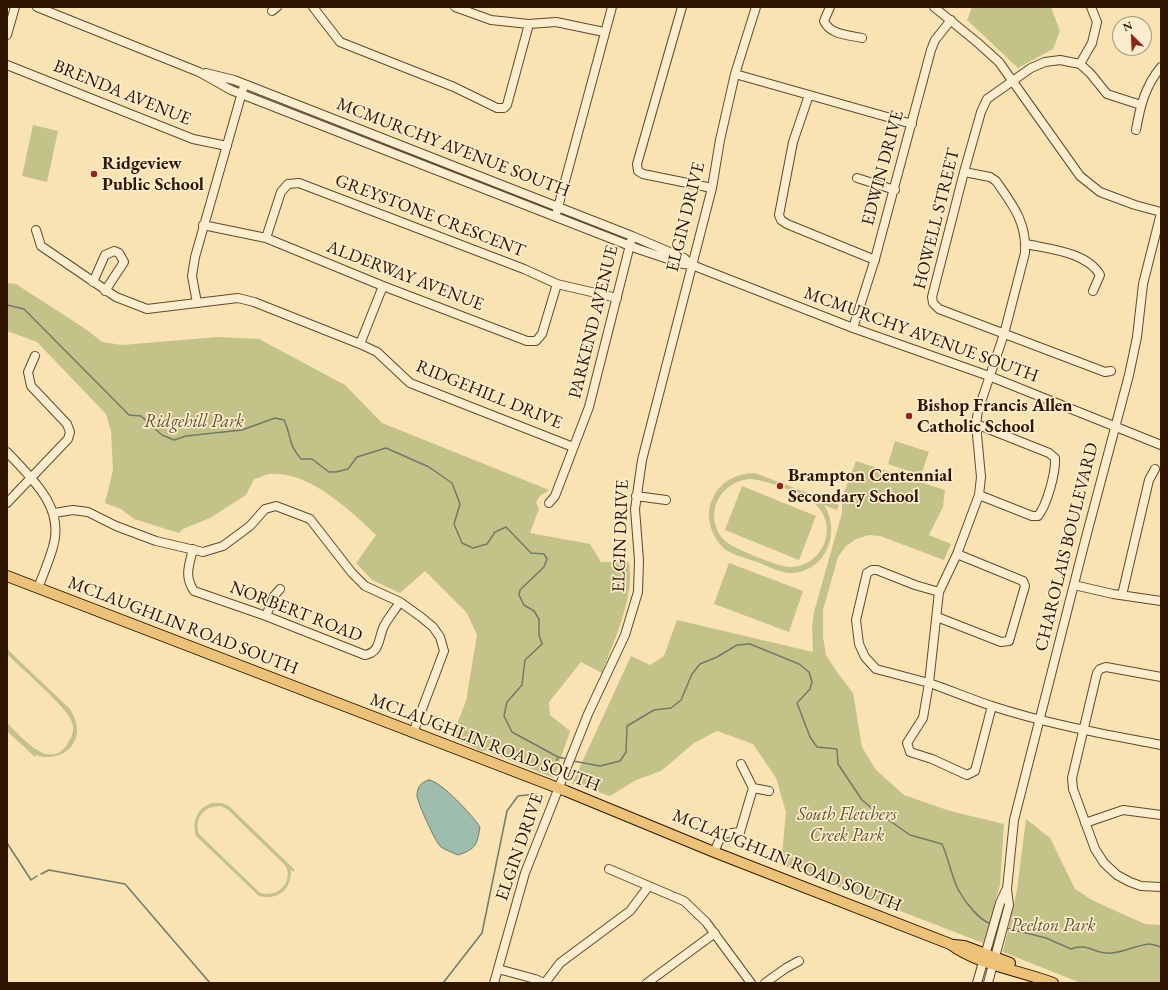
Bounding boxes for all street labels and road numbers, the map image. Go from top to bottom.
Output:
street label: BRENDA AVENUE [50,55,194,131]
street label: MCMURCHY AVENUE SOUTH [333,93,573,203]
street label: EDWIN DRIVE [857,108,909,228]
street label: HOWELL STREET [909,146,965,292]
street label: ELGIN DRIVE [662,160,710,274]
street label: GREYSTONE CRESCENT [332,170,528,262]
street label: ALDERWAY AVENUE [323,236,487,316]
street label: PARKEND AVENUE [564,243,624,401]
street label: MCMURCHY AVENUE SOUTH [801,282,1041,388]
street label: RIDGEHILL DRIVE [413,356,565,434]
street label: CHAROLAIS BOULEVARD [1031,440,1103,654]
street label: ELGIN DRIVE [608,479,634,593]
street label: MCLAUGHLIN ROAD SOUTH [65,572,301,680]
street label: NORBERT ROAD [227,577,365,647]
street label: MCLAUGHLIN ROAD SOUTH [367,689,603,797]
street label: ELGIN DRIVE [491,790,549,904]
street label: MCLAUGHLIN ROAD SOUTH [669,805,905,917]

